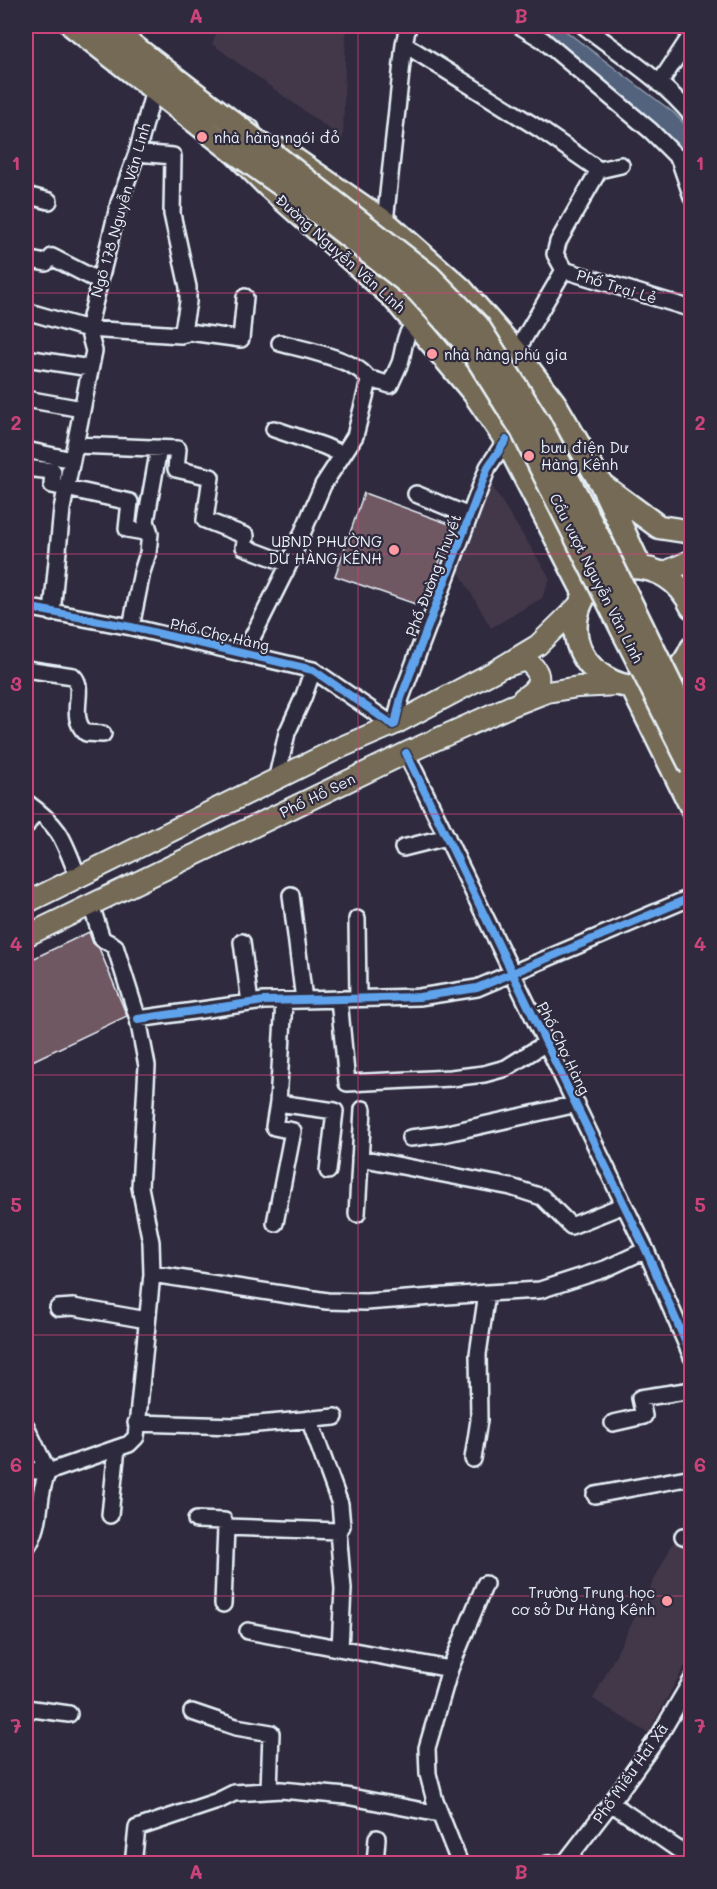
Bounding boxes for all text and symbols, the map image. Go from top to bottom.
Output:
text: A [189,2,203,28]
text: B [514,2,528,28]
street label: Ngõ 178 Nguyễn Văn Linh [85,120,155,300]
place label: nhà hàng ngói đỏ [214,127,340,147]
marker: nhà hàng ngói đỏ [195,130,209,144]
text: 1 [12,149,20,175]
text: 1 [696,149,704,175]
street label: Đường Nguyễn Văn Linh [272,189,410,317]
street label: Phố Trại Lẻ [574,264,660,308]
place label: nhà hàng phú gia [444,344,568,364]
marker: nhà hàng phú gia [425,347,439,361]
text: 2 [10,409,22,435]
text: 2 [694,409,706,435]
place label: bưu điện Dư Hàng Kênh [541,437,629,474]
marker: bưu điện Dư Hàng Kênh [522,449,536,463]
street label: Cầu vượt Nguyễn Văn Linh [545,490,649,666]
street label: Phố Đường Thuyết [400,511,466,639]
place label: UBND PHƯỜNG DƯ HÀNG KÊNH [268,531,382,568]
marker: UBND PHƯỜNG DƯ HÀNG KÊNH [387,543,401,557]
street label: Phố Chợ Hàng [168,613,272,655]
text: 3 [10,670,22,696]
text: 3 [694,670,706,696]
street label: Phố Hồ Sen [276,768,358,822]
text: 4 [10,930,23,956]
text: 4 [694,930,707,956]
street label: Phố Chợ Hàng [533,998,595,1098]
text: 5 [10,1191,22,1217]
text: 5 [694,1191,706,1217]
text: 6 [10,1451,22,1477]
text: 6 [694,1451,706,1477]
place label: Trường Trung học cơ sở Dư Hàng Kênh [511,1582,655,1619]
marker: Trường Trung học cơ sở Dư Hàng Kênh [660,1594,674,1608]
text: 7 [10,1712,22,1738]
text: 7 [694,1712,706,1738]
street label: Phố Miếu Hai Xã [588,1719,672,1827]
text: A [189,1858,203,1884]
text: B [514,1858,528,1884]

